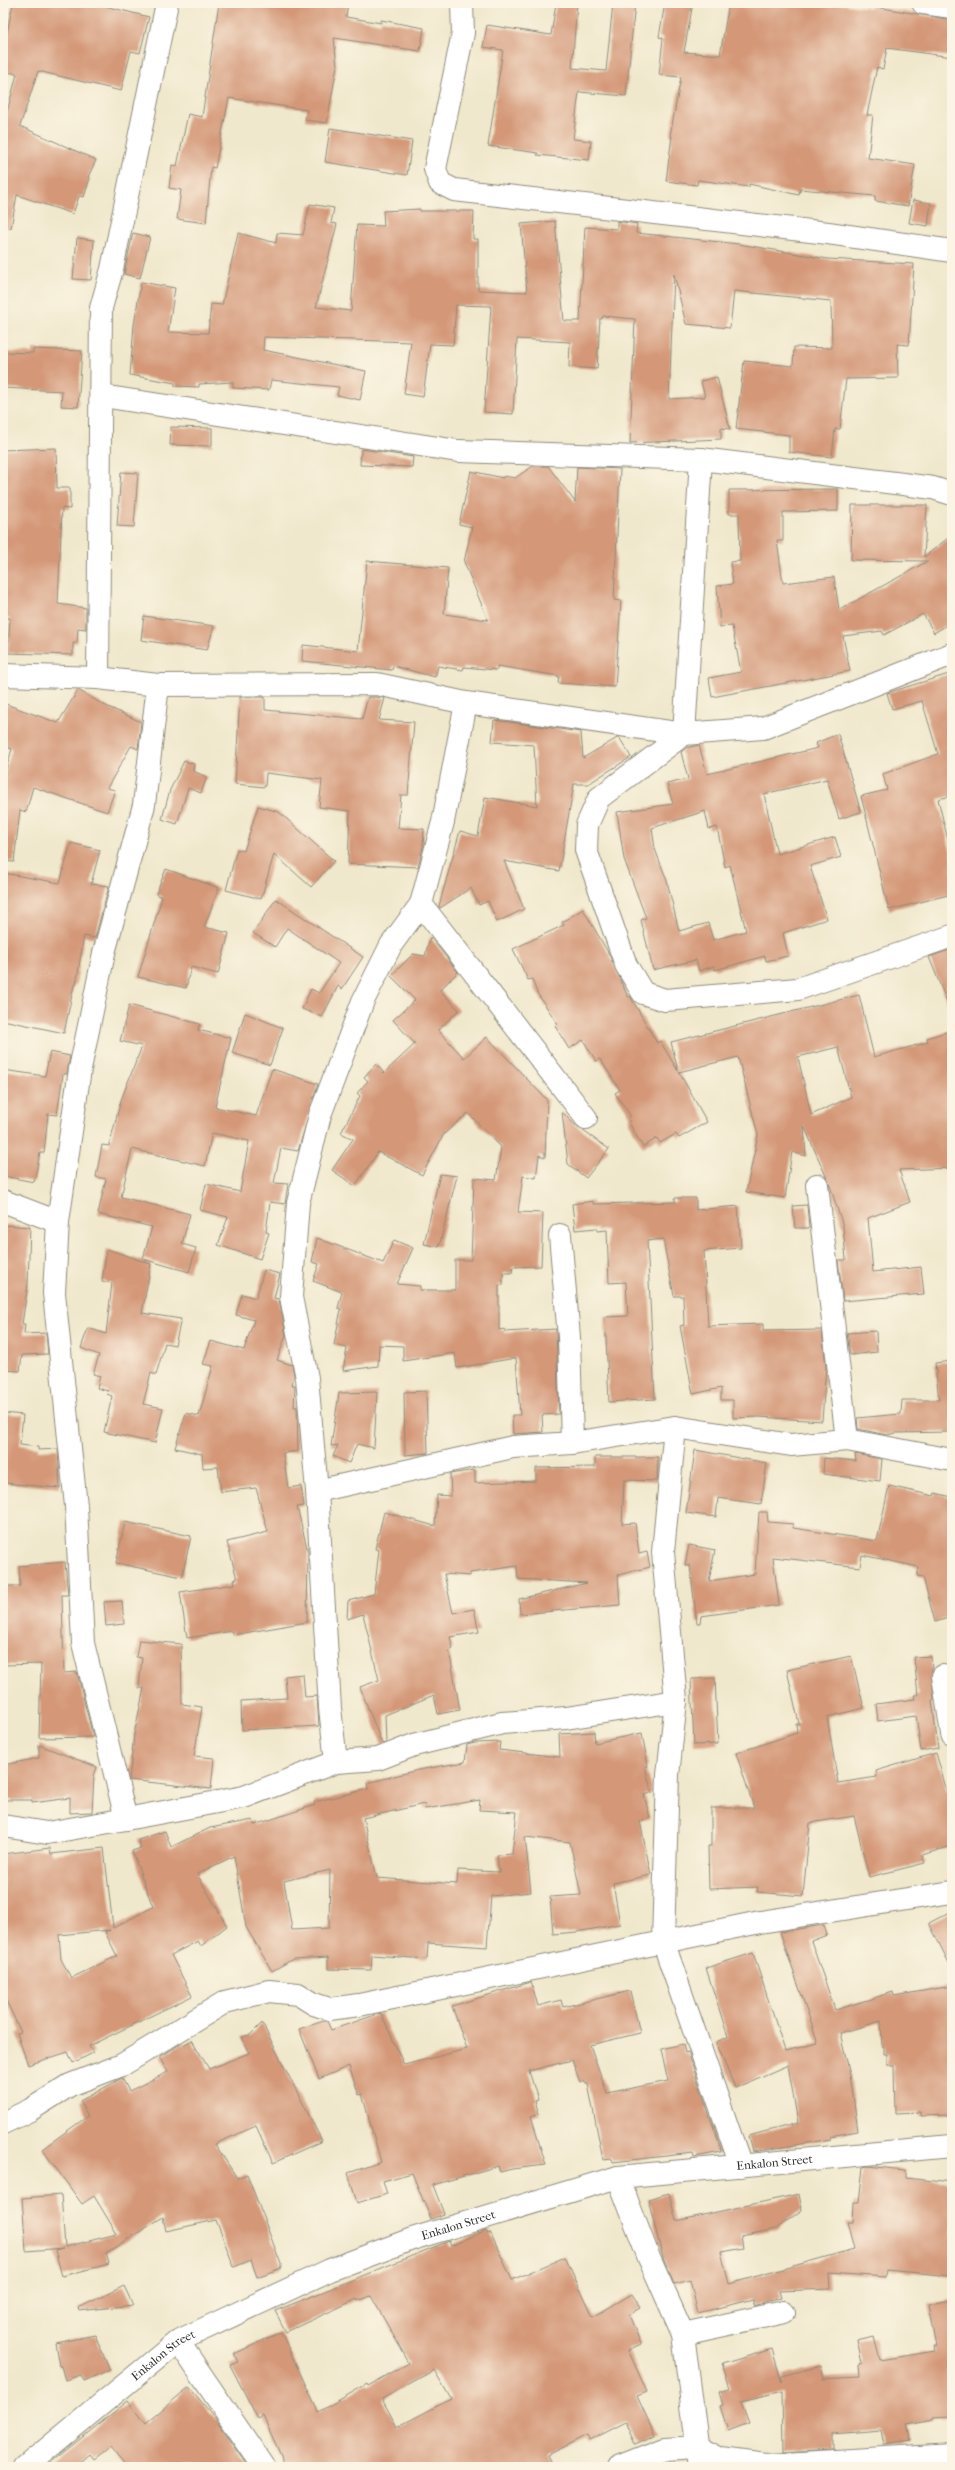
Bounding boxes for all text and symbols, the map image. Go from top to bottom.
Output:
street label: Enkalon Street [736,2152,814,2173]
street label: Enkalon Street [420,2207,498,2243]
street label: Enkalon Street [128,2327,198,2384]

